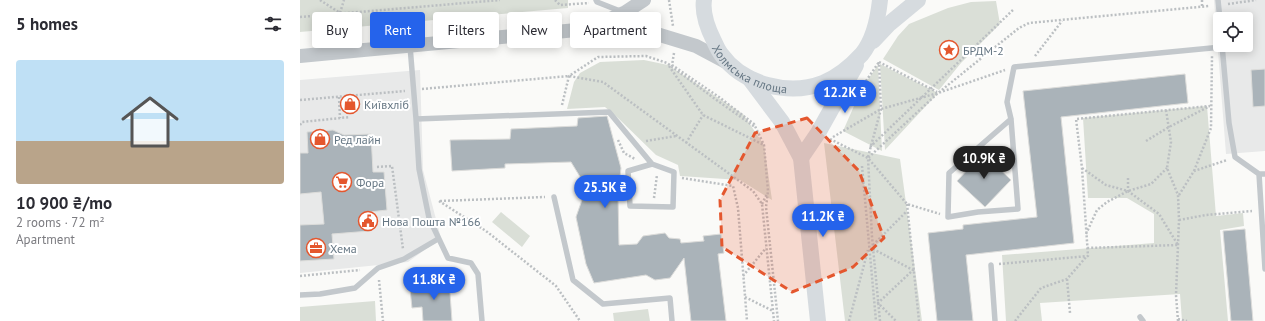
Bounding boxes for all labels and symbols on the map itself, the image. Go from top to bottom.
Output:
place icon: БРДМ-2 [938,39,960,61]
street label: Холмська площа [709,42,788,96]
place label: БРДМ-2 [963,43,1004,58]
pin: 12.2K ₴ [808,80,882,114]
shop icon: Київхліб [339,93,361,115]
place label: Київхліб [364,97,409,112]
shop icon: Ред лайн [309,128,331,150]
place label: Ред лайн [334,132,381,147]
pin: 10.9K ₴ [947,146,1021,180]
supermarket icon: Фора [331,171,353,193]
place label: Фора [356,175,384,190]
pin: 25.5K ₴ [568,175,642,209]
pin: 11.2K ₴ [786,204,860,238]
public building icon: Нова Пошта №166 [357,210,379,232]
place label: Нова Пошта №166 [382,214,481,229]
office icon: Хема [305,237,327,259]
place label: Хема [330,241,357,256]
pin: 11.8K ₴ [397,267,471,301]

